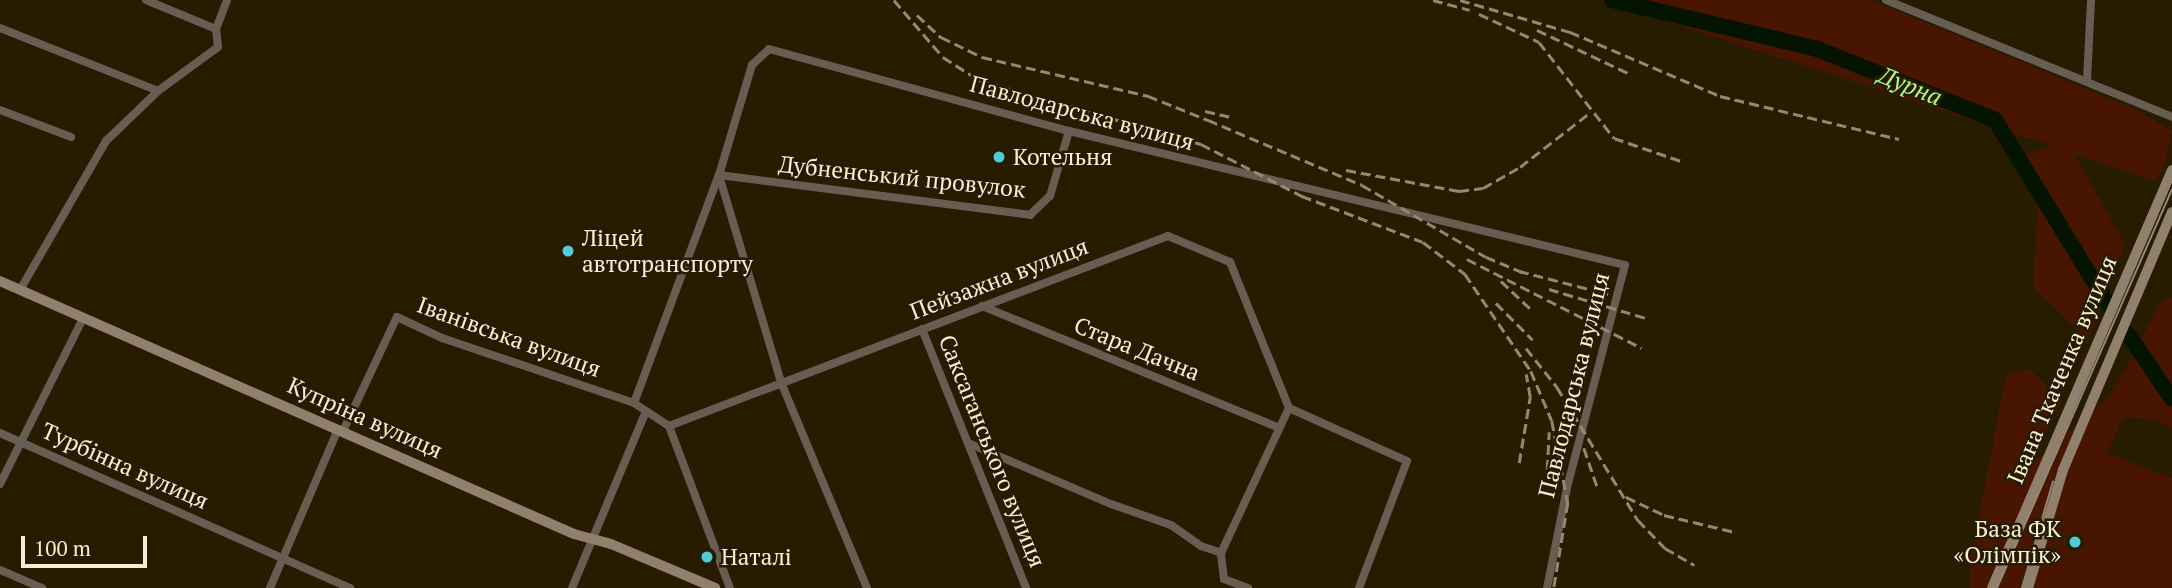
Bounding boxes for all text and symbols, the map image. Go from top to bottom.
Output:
water label: Дурна [1874,60,1946,112]
street label: Павлодарська вулиця [967,70,1197,156]
place label: Котельня [1013,143,1112,171]
marker: Котельня [991,149,1007,165]
street label: Дубненський провулок [777,150,1027,204]
place label: Ліцей автотранспорту [582,224,753,278]
street label: Пейзажна вулиця [906,232,1092,326]
marker: Ліцей автотранспорту [560,243,576,259]
street label: Івана Ткаченка вулиця [2001,252,2123,488]
street label: Павлодарська вулиця [1533,270,1615,500]
street label: Іванівська вулиця [414,291,604,383]
street label: Стара Дачна [1070,311,1204,387]
street label: Саксаганського вулиця [933,331,1051,571]
street label: Купріна вулиця [283,372,447,464]
street label: Турбінна вулиця [37,417,213,515]
place label: База ФК «Олімпік» [1954,515,2061,569]
scale bar [24,522,150,566]
text: 100 m [34,534,91,562]
marker: База ФК «Олімпік» [2067,534,2083,550]
place label: Наталі [721,543,792,571]
marker: Наталі [699,549,715,565]

